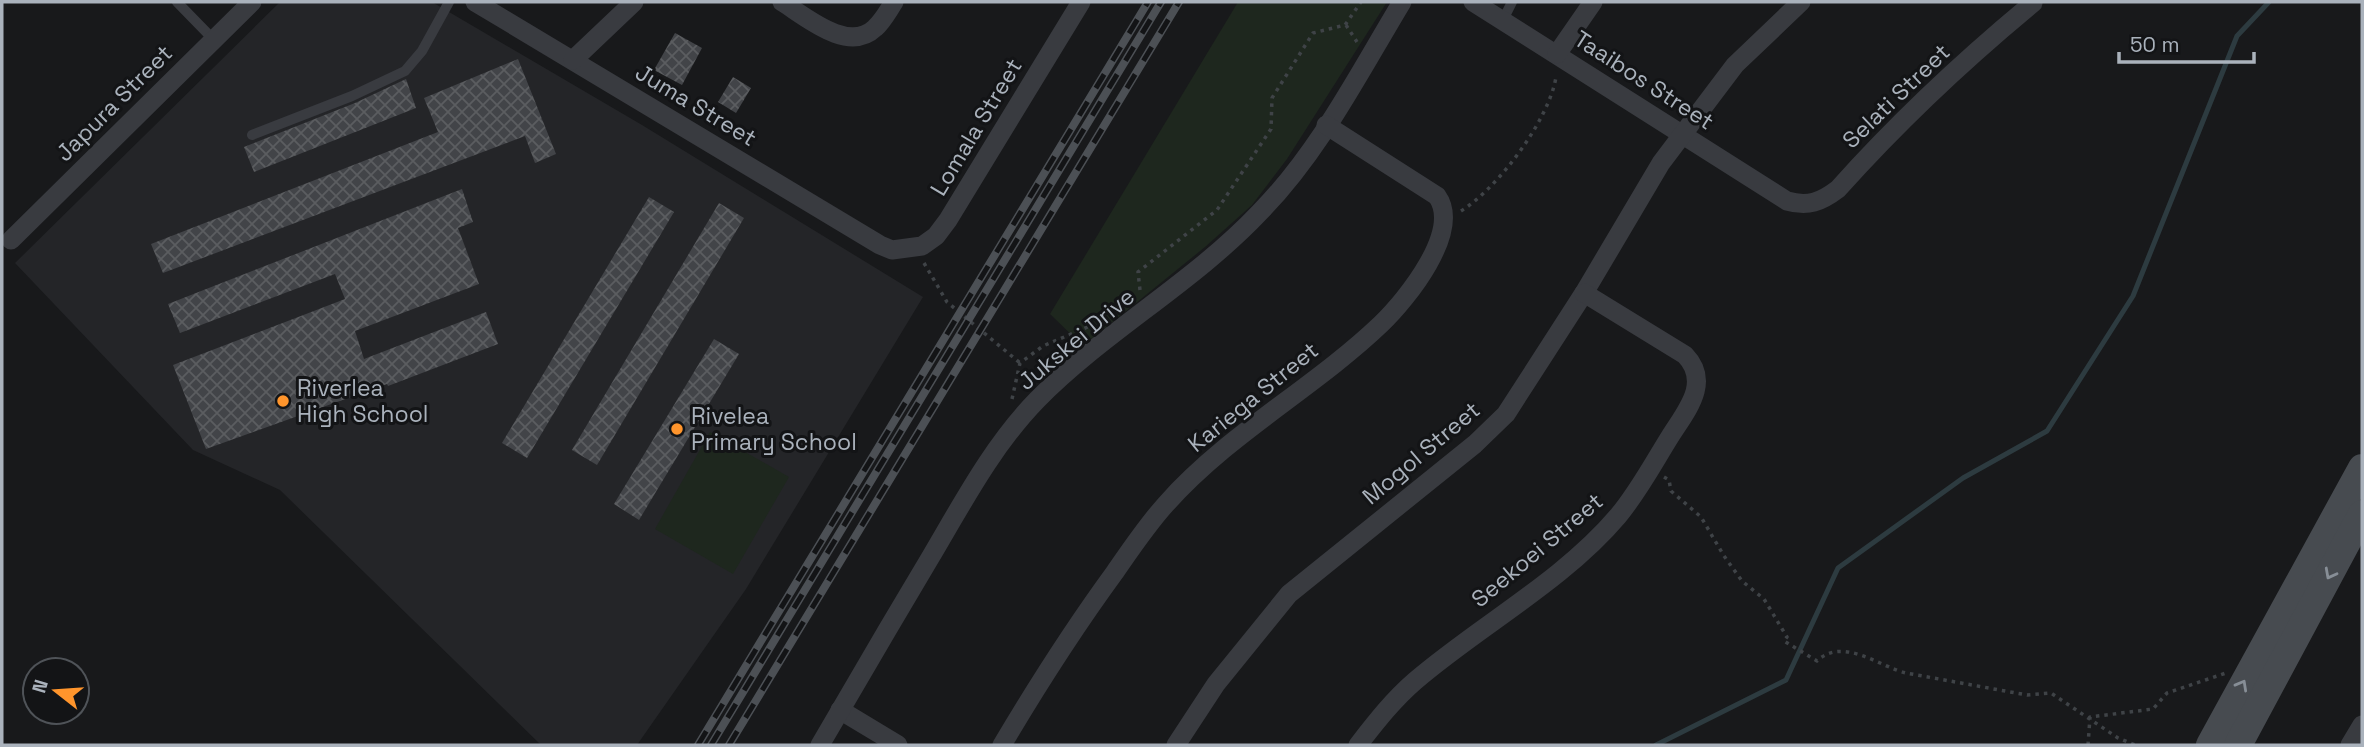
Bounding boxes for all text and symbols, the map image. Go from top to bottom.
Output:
scale bar [2119,21,2254,65]
street label: Taaibos Street [1568,24,1720,136]
text: 50 m [2130,31,2180,58]
street label: Selati Street [1836,37,1956,155]
street label: Japura Street [49,38,179,168]
street label: Lomala Street [923,53,1029,201]
street label: Juma Street [630,57,762,153]
street label: Jukskei Drive [1011,281,1141,397]
street label: Kariega Street [1182,335,1324,459]
place label: Riverlea High School [297,373,429,429]
marker: Riverlea High School [275,393,291,409]
street label: Mogol Street [1356,395,1486,511]
place label: Rivelea Primary School [691,401,857,457]
marker: Rivelea Primary School [669,421,685,437]
street label: Seekoei Street [1465,486,1609,614]
one-way arrow [2325,567,2338,580]
north arrow [21,656,91,726]
text: N [26,676,54,696]
one-way arrow [2234,680,2247,693]

